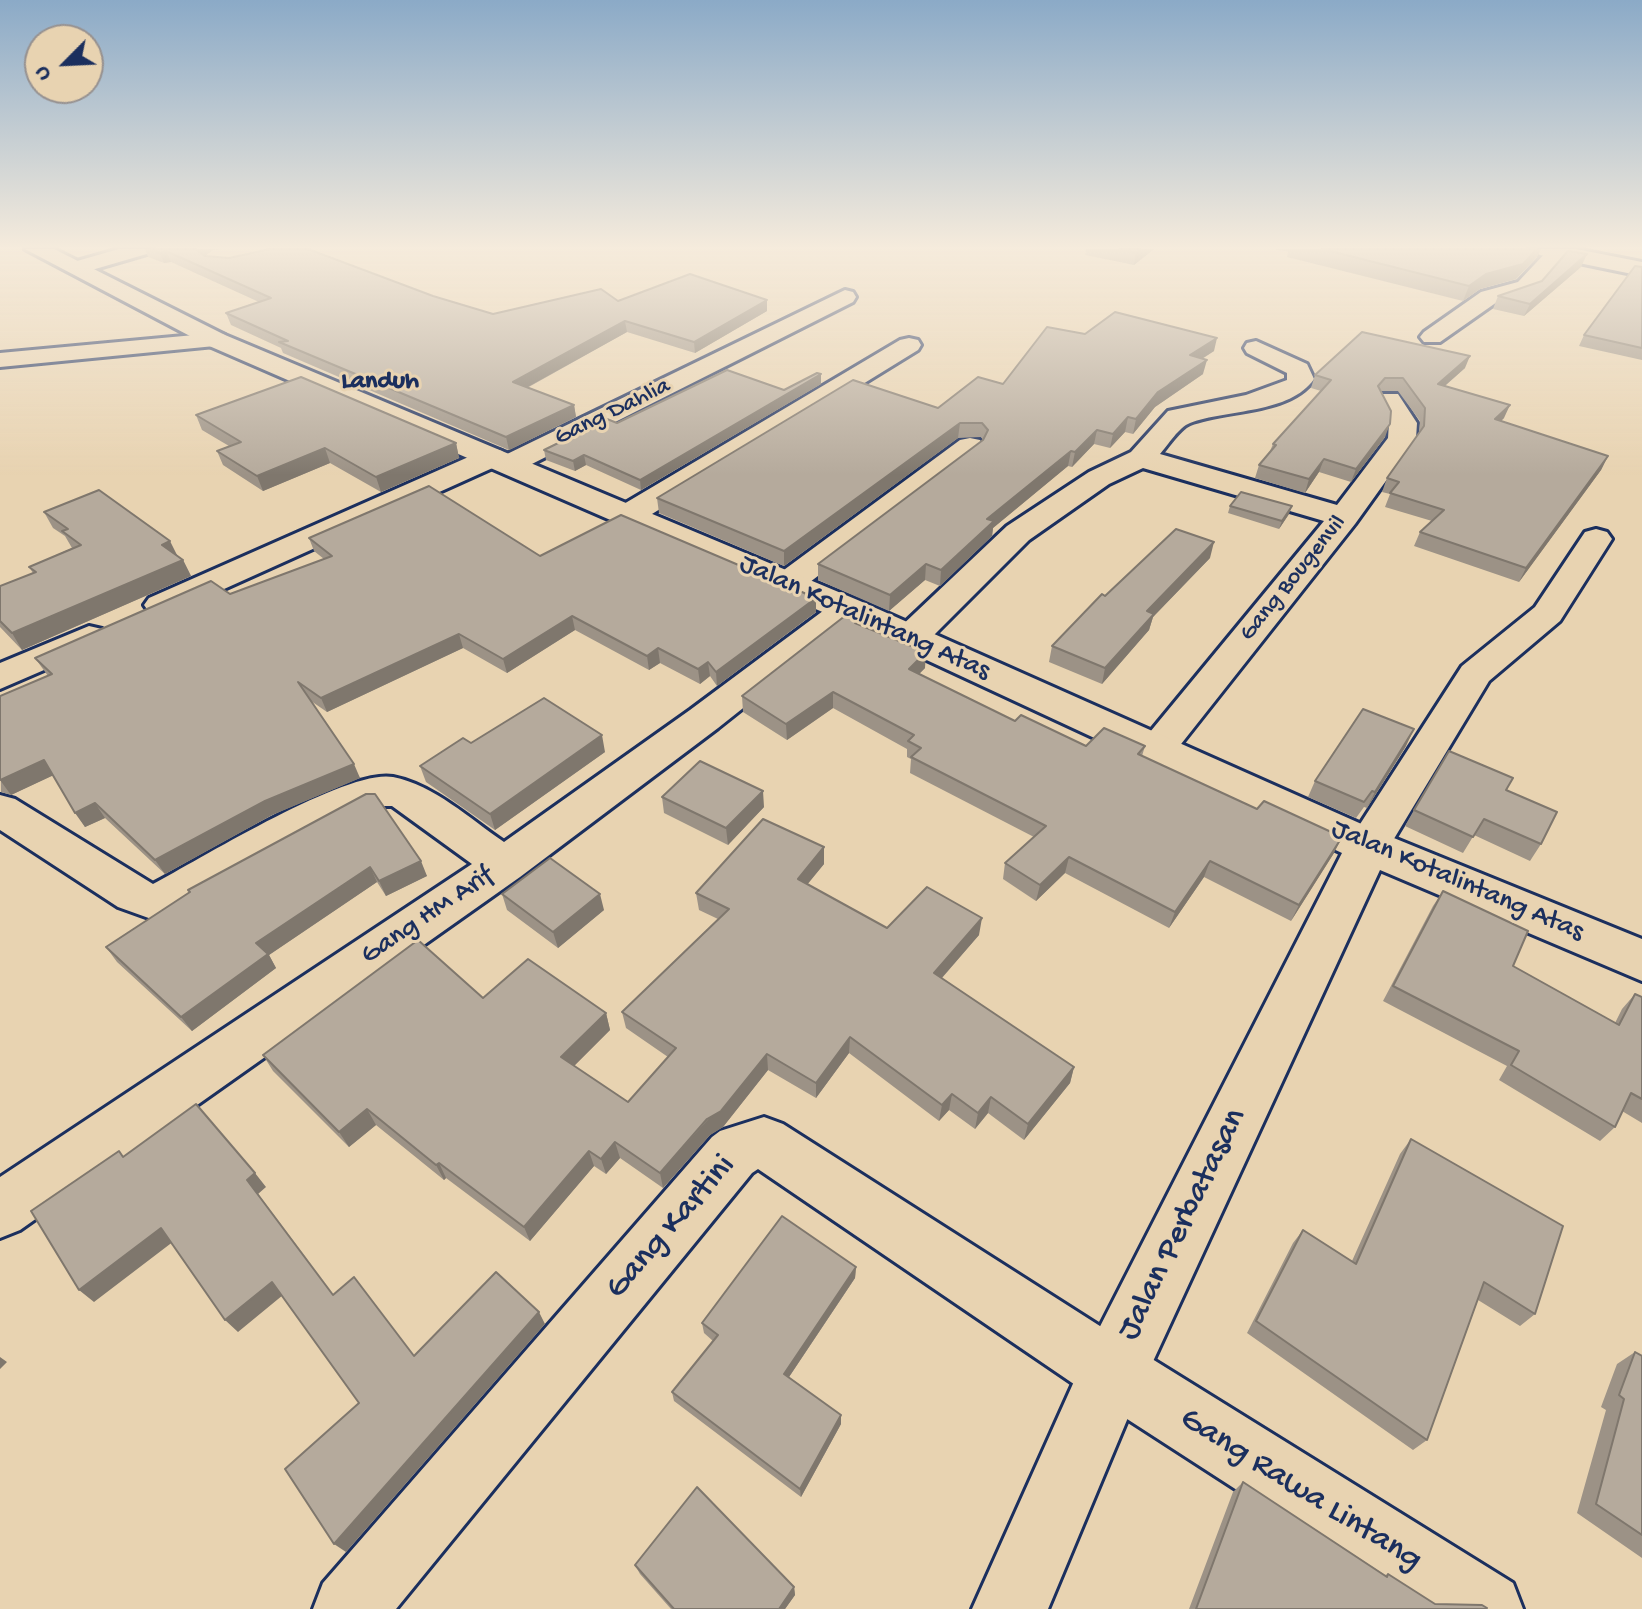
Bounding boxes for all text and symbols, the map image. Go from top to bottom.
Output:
north arrow [24,24,104,104]
text: U [29,62,58,84]
district label: Landuh [341,367,419,399]
street label: Gang Dahlia [551,373,675,453]
street label: Gang Bougenvil [1234,510,1354,648]
street label: Jalan Kotalintang Atas [733,549,995,689]
street label: Jalan Kotalintang Atas [1326,814,1588,950]
street label: Gang HM Arif [356,861,500,973]
street label: Jalan Perbatasan [1110,1102,1258,1348]
street label: Gang Kartini [598,1147,746,1309]
street label: Gang Rawa Lintang [1171,1400,1429,1582]

